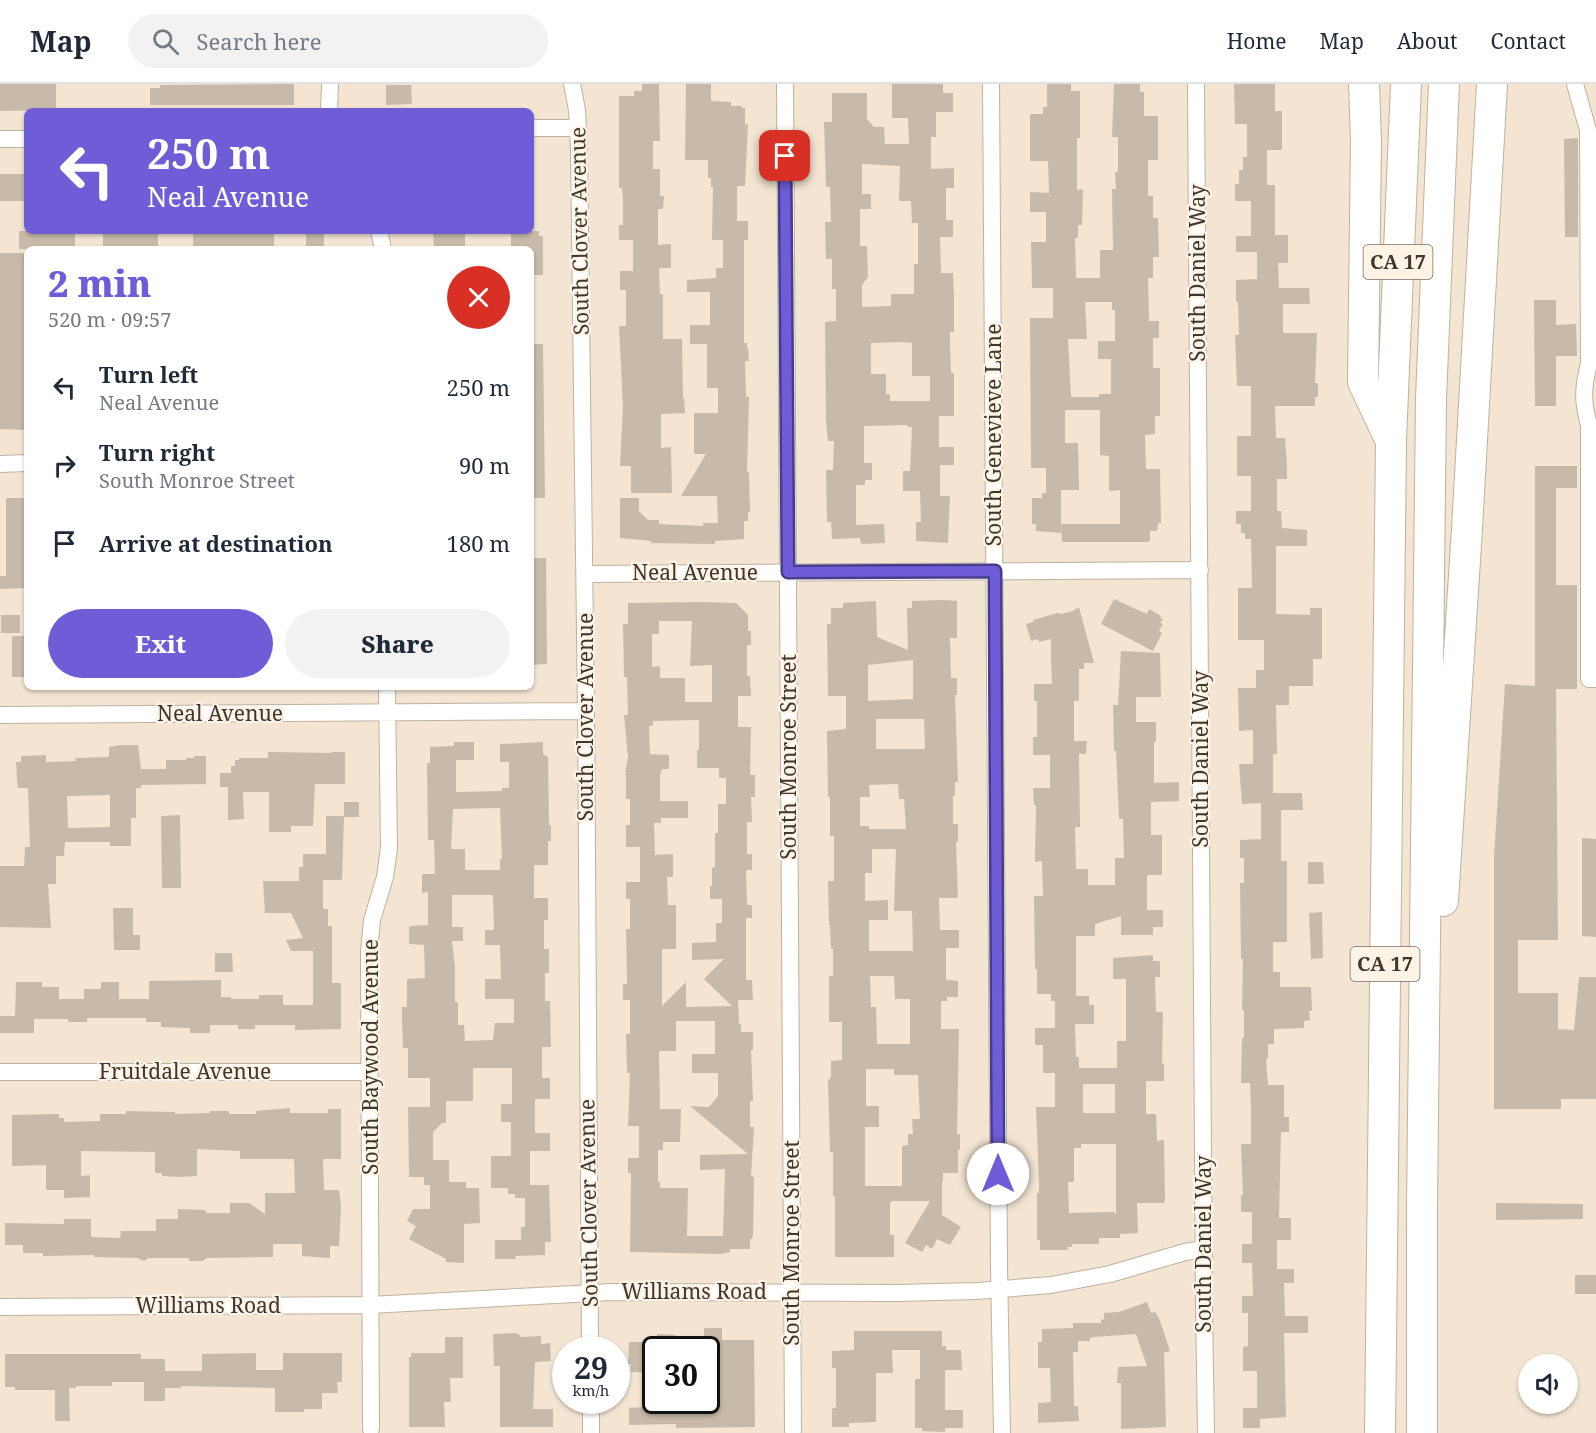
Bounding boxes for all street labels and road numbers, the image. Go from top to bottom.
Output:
street label: South Clover Avenue [563,127,595,335]
street label: South Daniel Way [1183,184,1211,362]
road number: CA 17 [1364,245,1432,279]
street label: South Genevieve Lane [979,324,1007,546]
street label: Neal Avenue [632,558,758,586]
street label: South Clover Avenue [571,613,599,821]
street label: South Monroe Street [774,654,802,860]
street label: South Daniel Way [1186,670,1214,848]
street label: Neal Avenue [157,699,283,727]
street label: South Baywood Avenue [356,939,384,1175]
road number: CA 17 [1350,947,1420,981]
street label: Fruitdale Avenue [99,1057,271,1085]
street label: South Clover Avenue [572,1099,604,1307]
street label: South Monroe Street [777,1140,805,1346]
street label: South Daniel Way [1189,1155,1217,1333]
street label: Williams Road [621,1277,767,1305]
street label: Williams Road [135,1291,281,1319]

